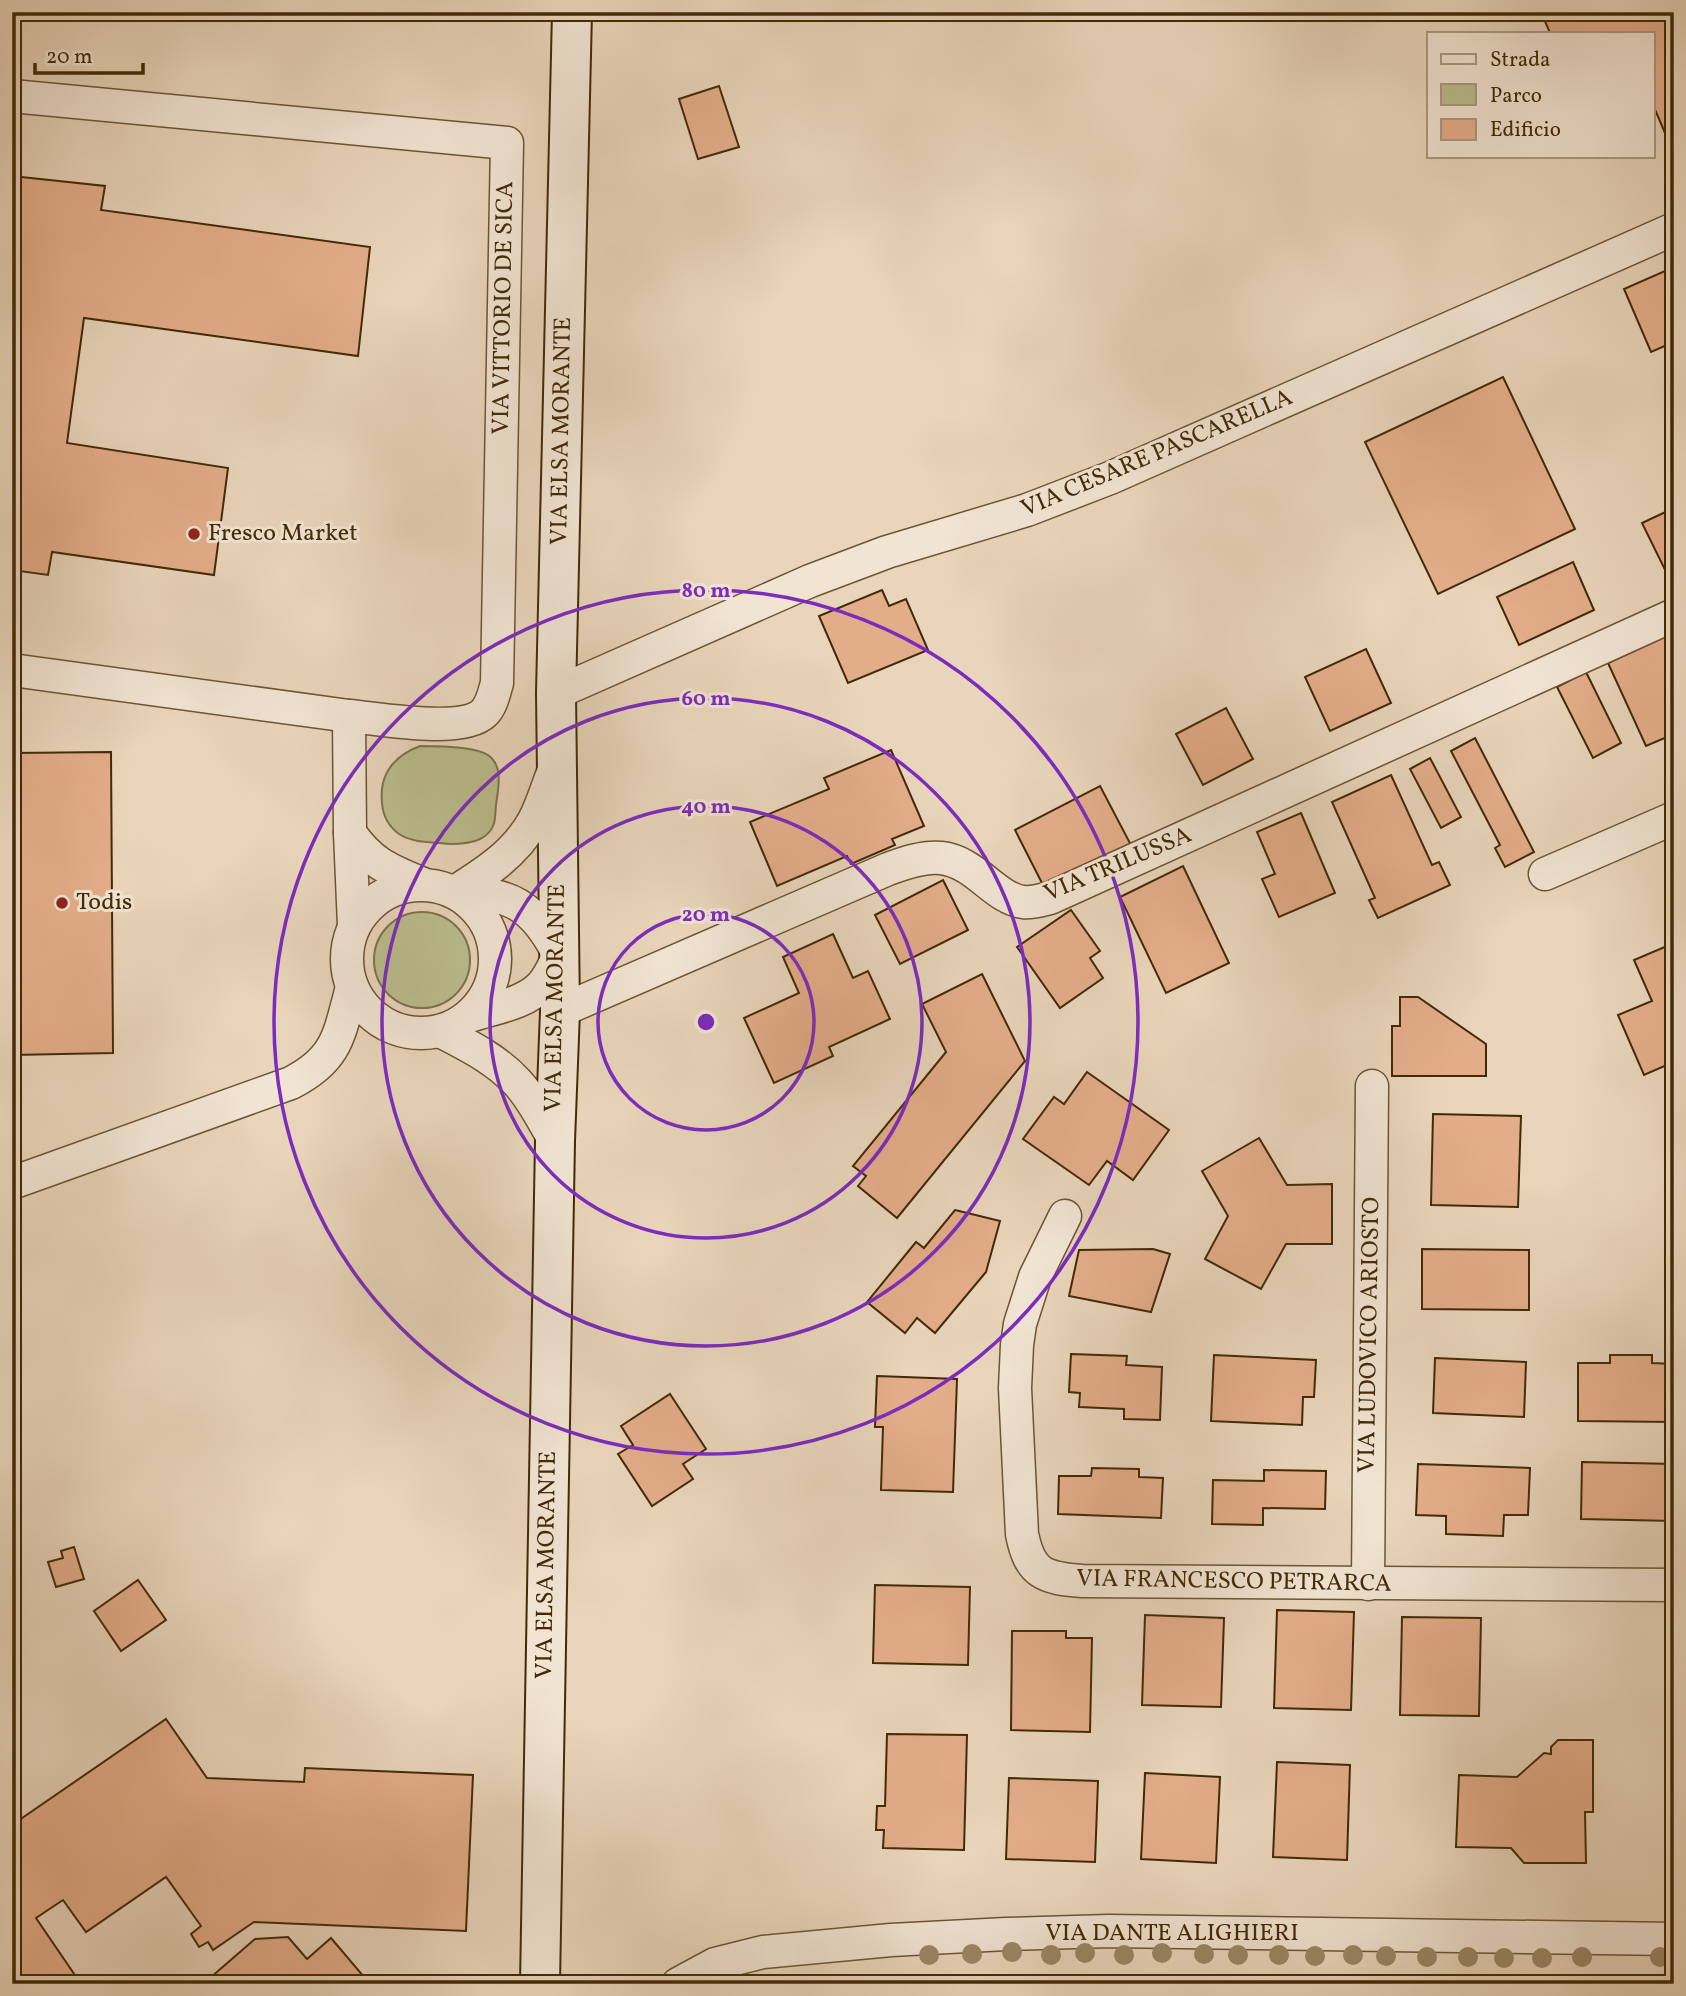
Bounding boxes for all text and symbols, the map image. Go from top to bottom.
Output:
scale bar [35,32,144,76]
legend [1427,32,1654,158]
text: 20 m [46,43,92,72]
text: Strada [1490,46,1551,75]
text: Parco [1490,82,1542,111]
text: Edificio [1490,116,1561,145]
street label: VIA VITTORIO DE SICA [485,181,523,435]
street label: VIA ELSA MORANTE [543,317,581,545]
street label: VIA CESARE PASCARELLA [1016,381,1298,527]
place label: Fresco Market [208,517,358,551]
marker: Fresco Market [186,526,202,542]
text: 80 m [682,577,730,606]
text: 60 m [682,685,730,714]
text: 40 m [681,793,731,822]
street label: VIA TRILUSSA [1039,819,1197,911]
street label: VIA ELSA MORANTE [537,884,575,1112]
place label: Todis [76,886,132,920]
marker: Todis [54,895,70,911]
text: 20 m [682,901,730,930]
centre of rings [694,1010,718,1034]
street label: VIA LUDOVICO ARIOSTO [1351,1197,1389,1473]
street label: VIA ELSA MORANTE [528,1451,566,1679]
street label: VIA FRANCESCO PETRARCA [1076,1562,1392,1602]
street label: VIA DANTE ALIGHIERI [1045,1917,1299,1951]

